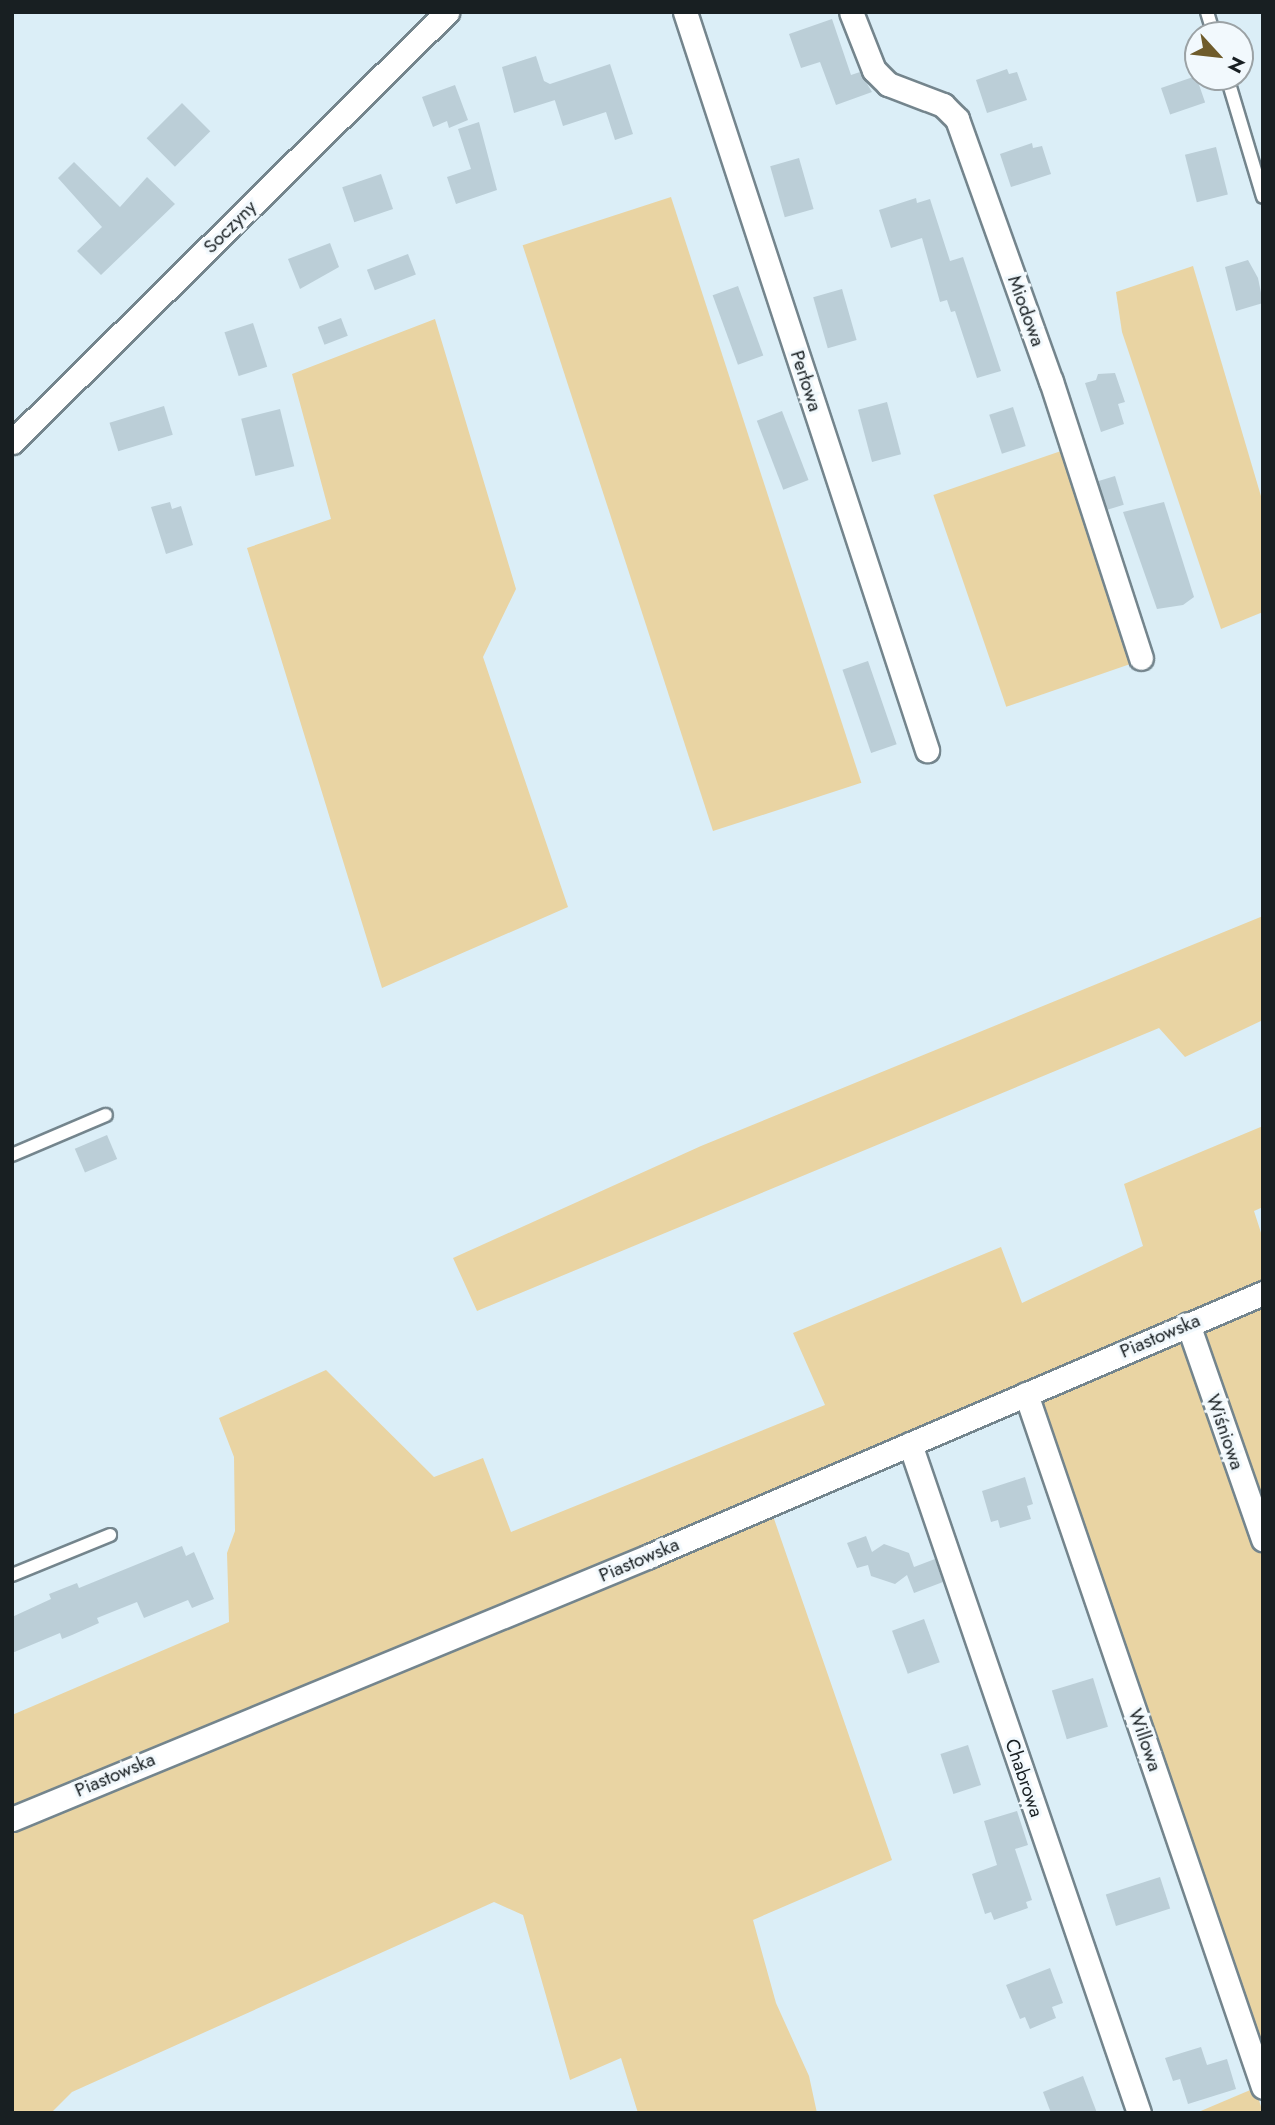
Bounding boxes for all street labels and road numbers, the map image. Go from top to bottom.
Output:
street label: Soczyny [199,196,261,258]
street label: Miodowa [1003,272,1049,350]
street label: Perłowa [785,348,827,414]
street label: Piastowska [1116,1309,1204,1363]
street label: Wiśniowa [1201,1391,1249,1473]
street label: Piastowska [595,1533,683,1587]
street label: Willowa [1124,1706,1166,1774]
street label: Chabrowa [1000,1736,1048,1820]
street label: Piastowska [71,1748,159,1802]

